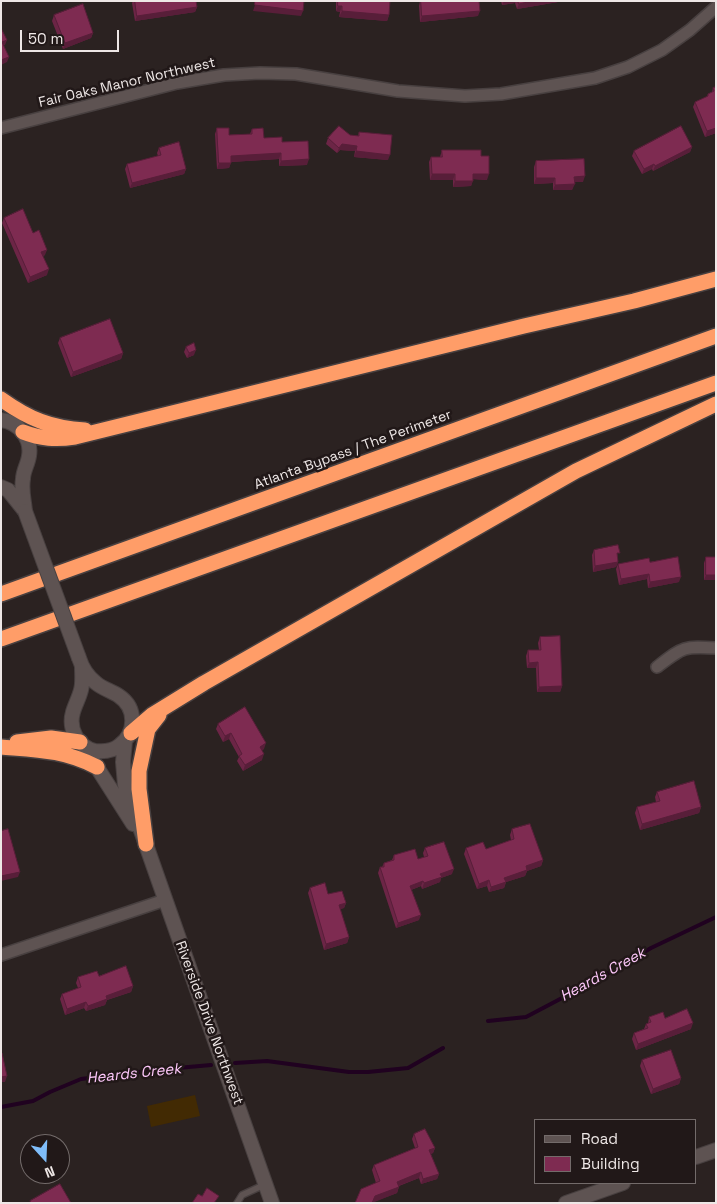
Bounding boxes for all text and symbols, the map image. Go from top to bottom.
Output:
scale bar [22,20,121,52]
text: 50 m [28,29,63,48]
street label: Fair Oaks Manor Northwest [37,54,217,112]
street label: Atlanta Bypass / The Perimeter [252,406,454,494]
street label: Riverside Drive Northwest [172,939,246,1107]
water label: Heards Creek [557,944,649,1006]
water label: Heards Creek [86,1060,182,1088]
legend [534,1119,697,1184]
text: Road [581,1129,618,1148]
north arrow [20,1134,70,1184]
text: Building [581,1154,640,1173]
text: N [42,1162,57,1182]

